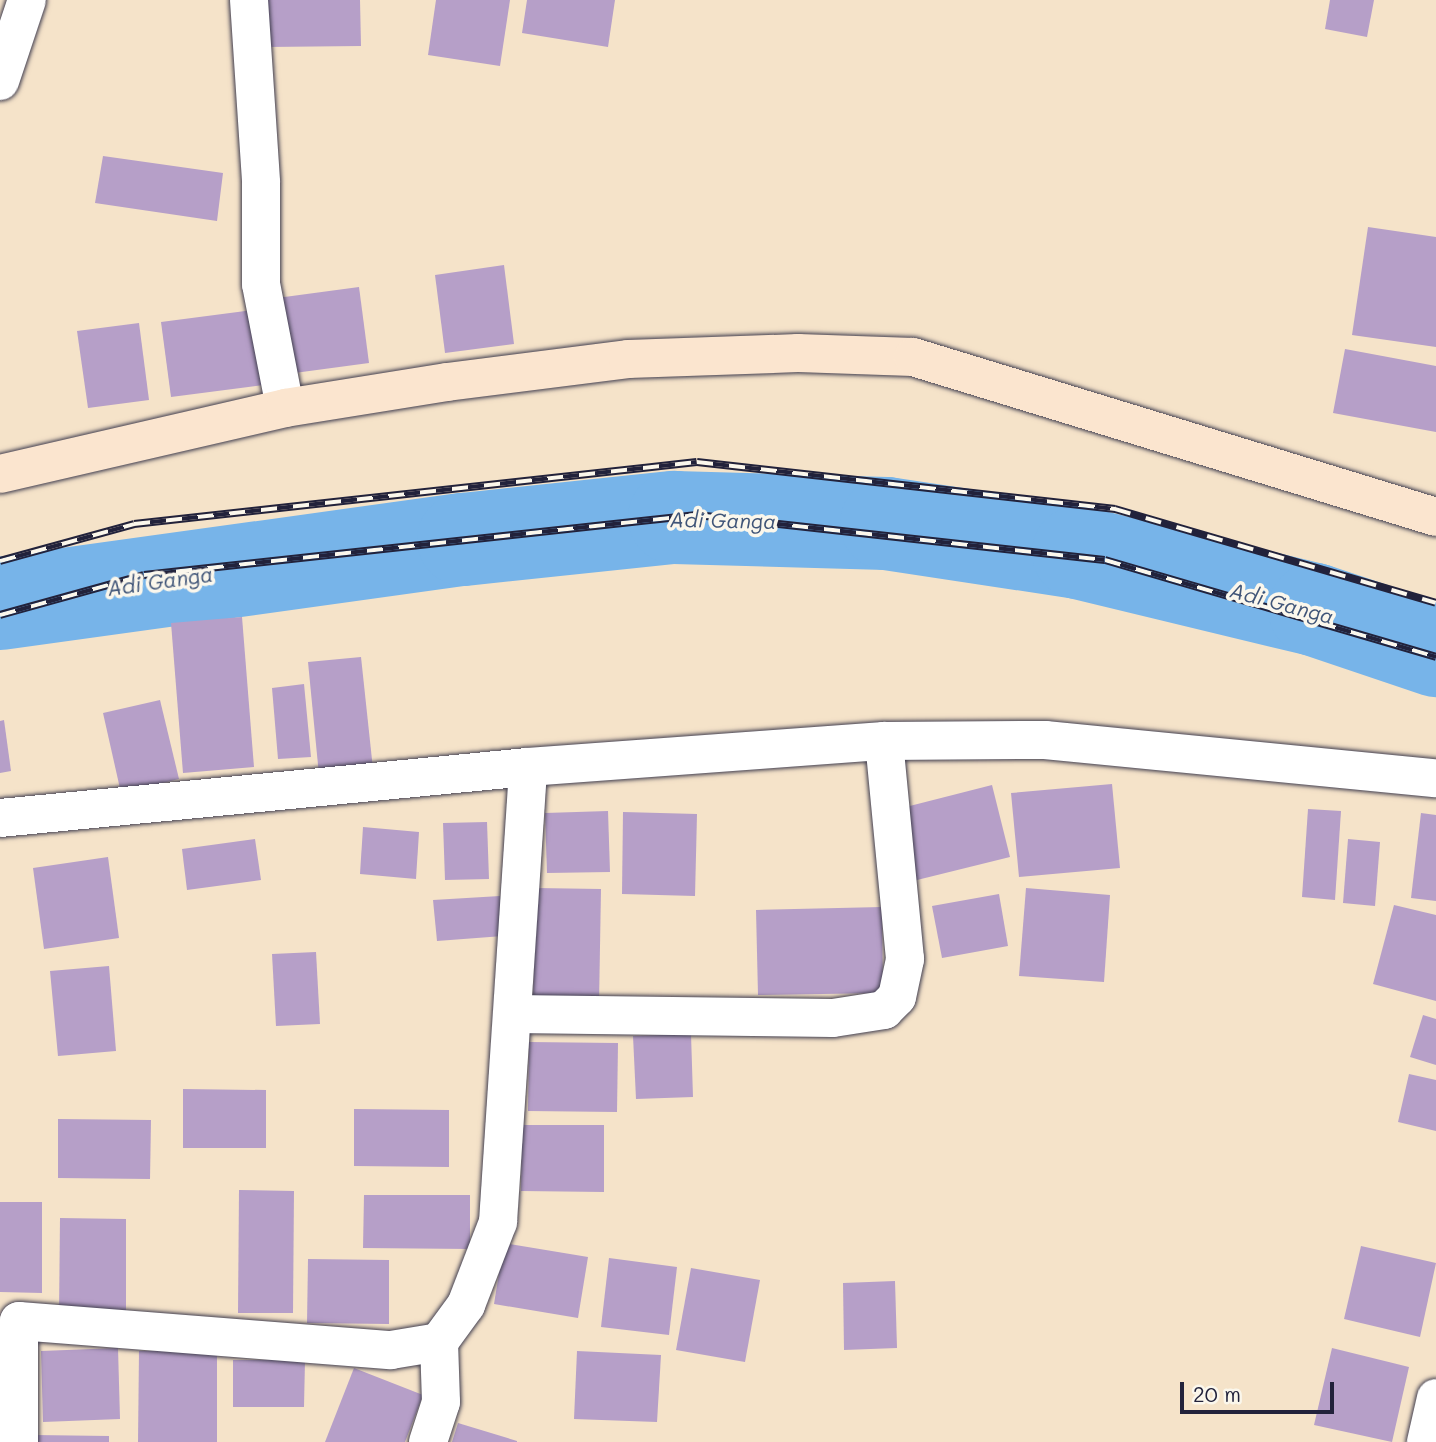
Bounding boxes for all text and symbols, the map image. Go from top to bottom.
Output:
water label: Adi Ganga [670,506,776,534]
water label: Adi Ganga [105,561,215,601]
water label: Adi Ganga [1227,577,1337,629]
scale bar [1184,1368,1338,1412]
text: 20 m [1193,1380,1241,1407]

